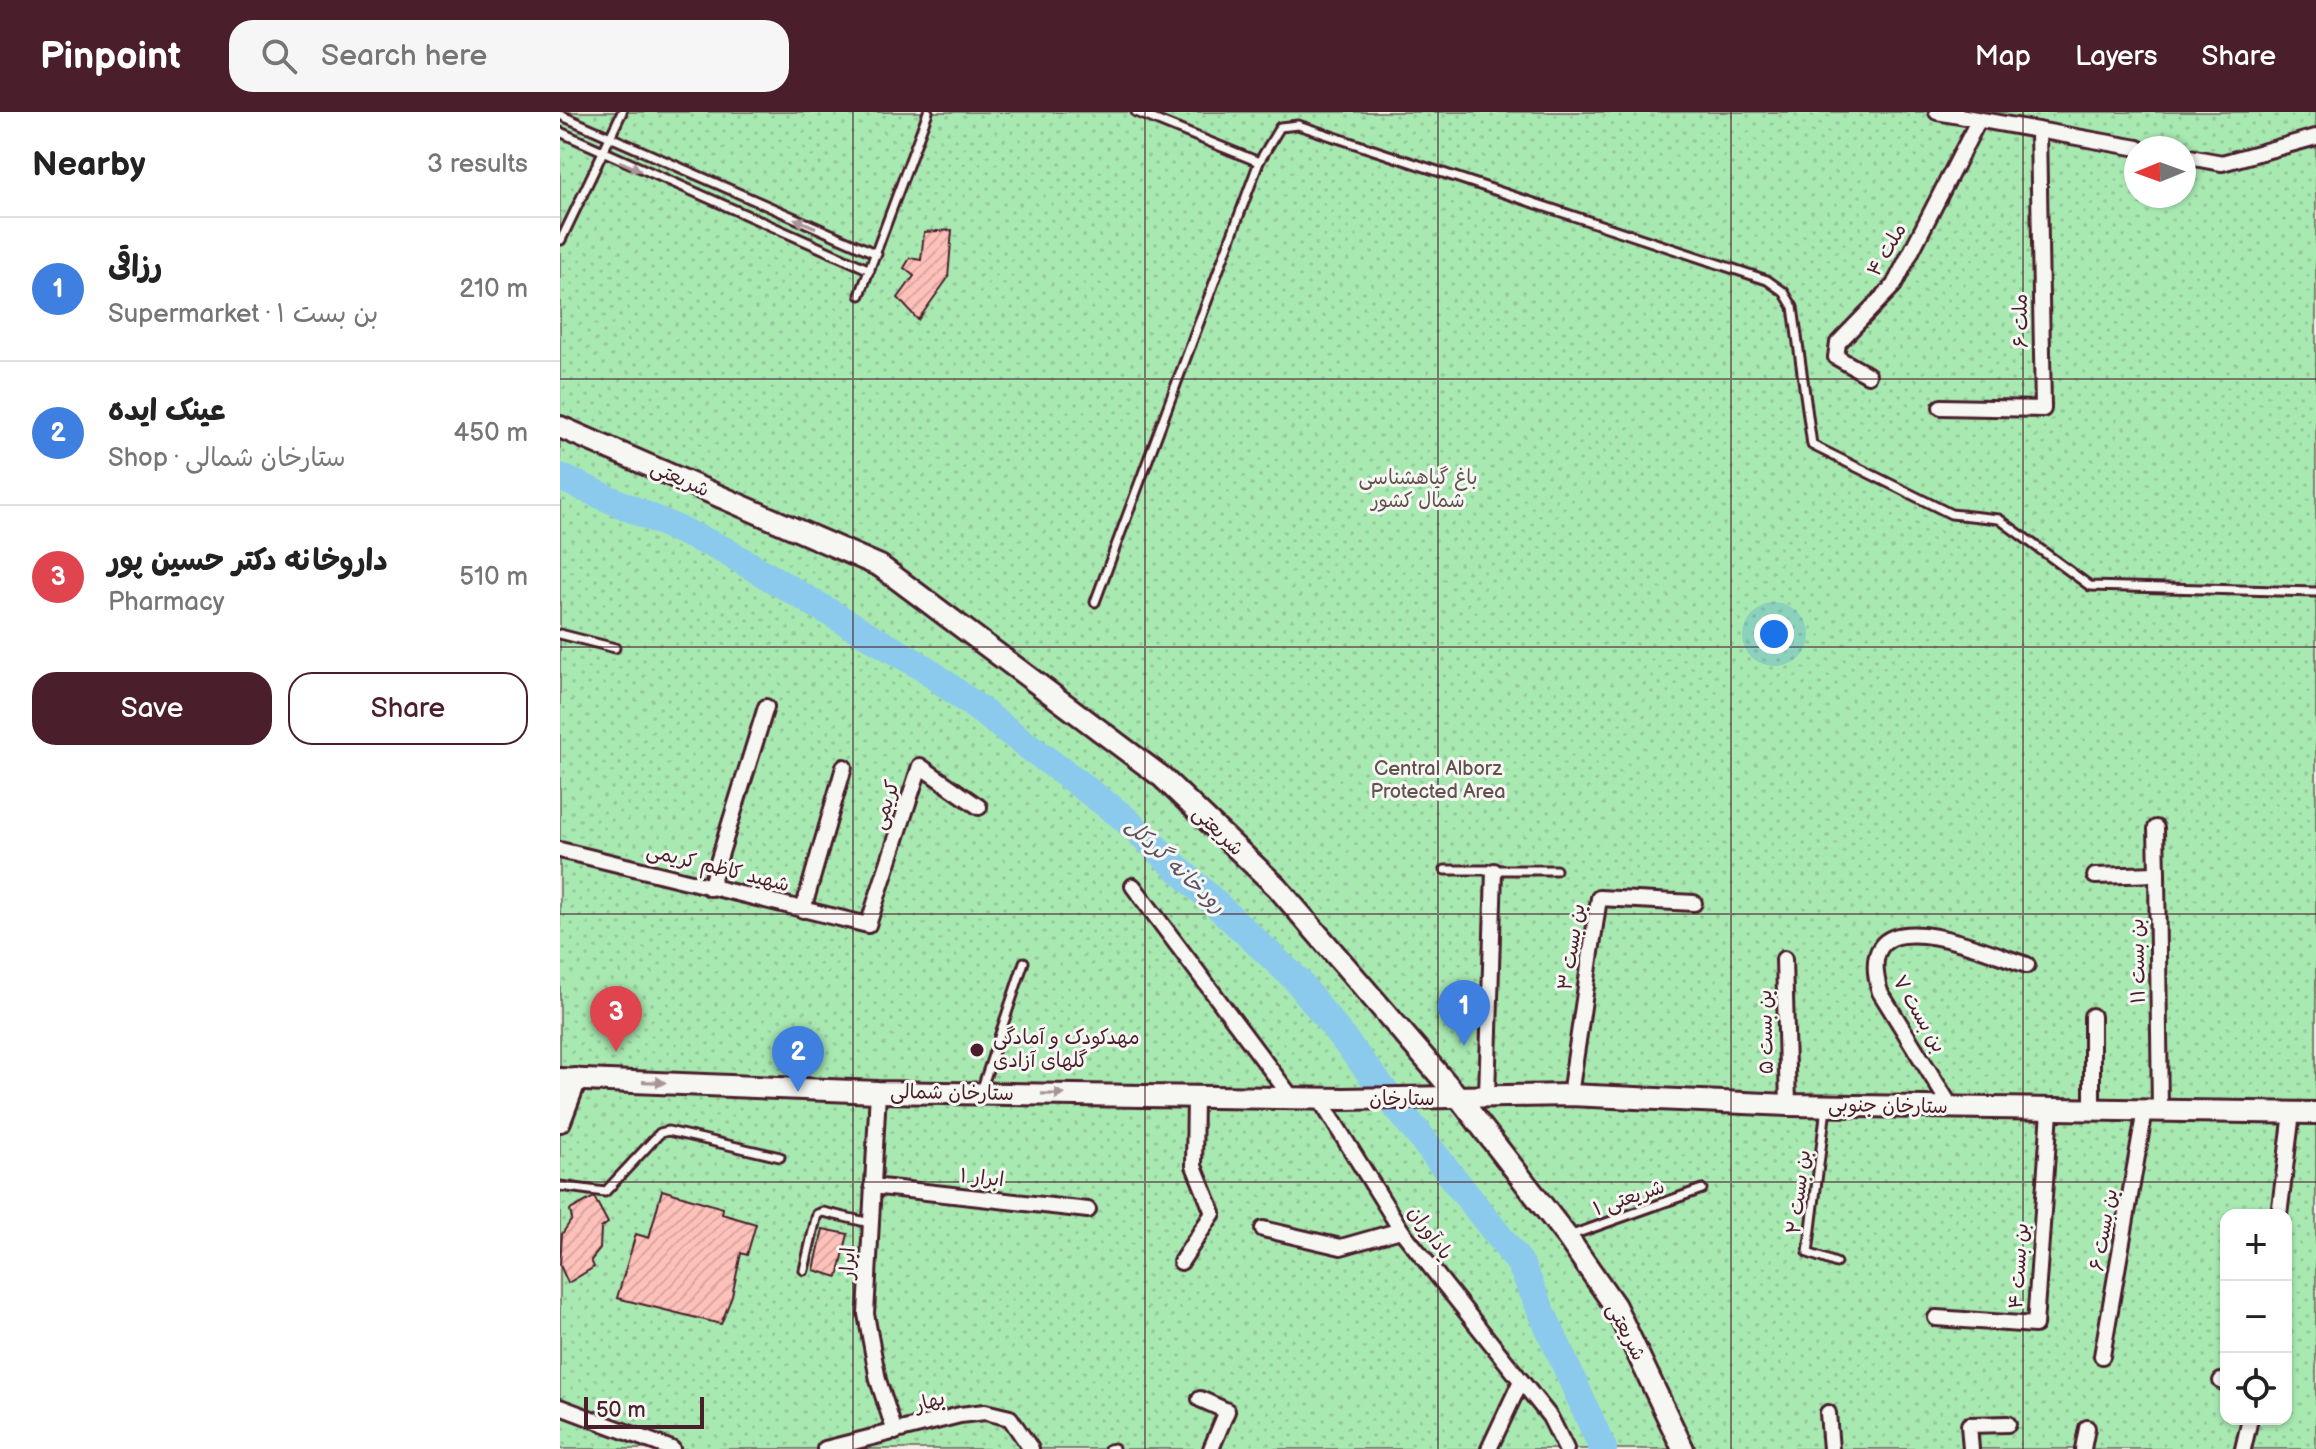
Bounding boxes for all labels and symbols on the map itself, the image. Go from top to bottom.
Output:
north arrow [2124,136,2196,208]
one-way arrow [618,159,642,172]
one-way arrow [793,217,817,230]
street label: ملت ۴ [1862,219,1912,281]
street label: ملت ۶ [2009,294,2033,348]
street label: شریعتی [647,456,713,502]
park label: باغ گیاهشناسی شمال کشور [1359,466,1478,513]
your location [1754,614,1794,654]
park label: Central Alborz Protected Area [1370,757,1506,804]
street label: کریمی [867,777,905,833]
street label: شریعتی [1188,801,1248,861]
water label: رودخانه گردکل [1119,813,1231,919]
street label: شهید کاظم کریمی [644,839,792,899]
street label: بن بست ۳ [1553,902,1591,992]
street label: بن بست ۱۱ [2125,918,2151,1004]
street label: بن بست ۷ [1887,971,1951,1057]
pin: 1 [1438,980,1490,1046]
pin: 3 [590,986,642,1052]
street label: بن بست ۵ [1753,989,1779,1075]
pin: 2 [772,1026,824,1092]
place label: مهدکودک و آمادگی گلهای آزادی [993,1026,1140,1073]
marker: مهدکودک و آمادگی گلهای آزادی [968,1041,986,1059]
one-way arrow [642,1076,667,1089]
street label: ستارخان شمالی [890,1080,1014,1106]
street label: ستارخان [1369,1087,1435,1111]
one-way arrow [1041,1088,1066,1101]
street label: ستارخان جنوبی [1828,1093,1948,1120]
street label: بن بست ۲ [1782,1149,1816,1235]
street label: ابرار ۱ [959,1164,1005,1192]
street label: شریعتی ۱ [1590,1175,1668,1221]
street label: بن بست ۶ [2085,1187,2123,1273]
street label: یادآوران [1402,1201,1458,1265]
street label: بن بست ۴ [2004,1222,2034,1310]
street label: ابرار [835,1247,861,1281]
street label: شریعتی [1601,1299,1651,1365]
street label: بهار [910,1386,948,1418]
scale bar [584,1393,704,1429]

